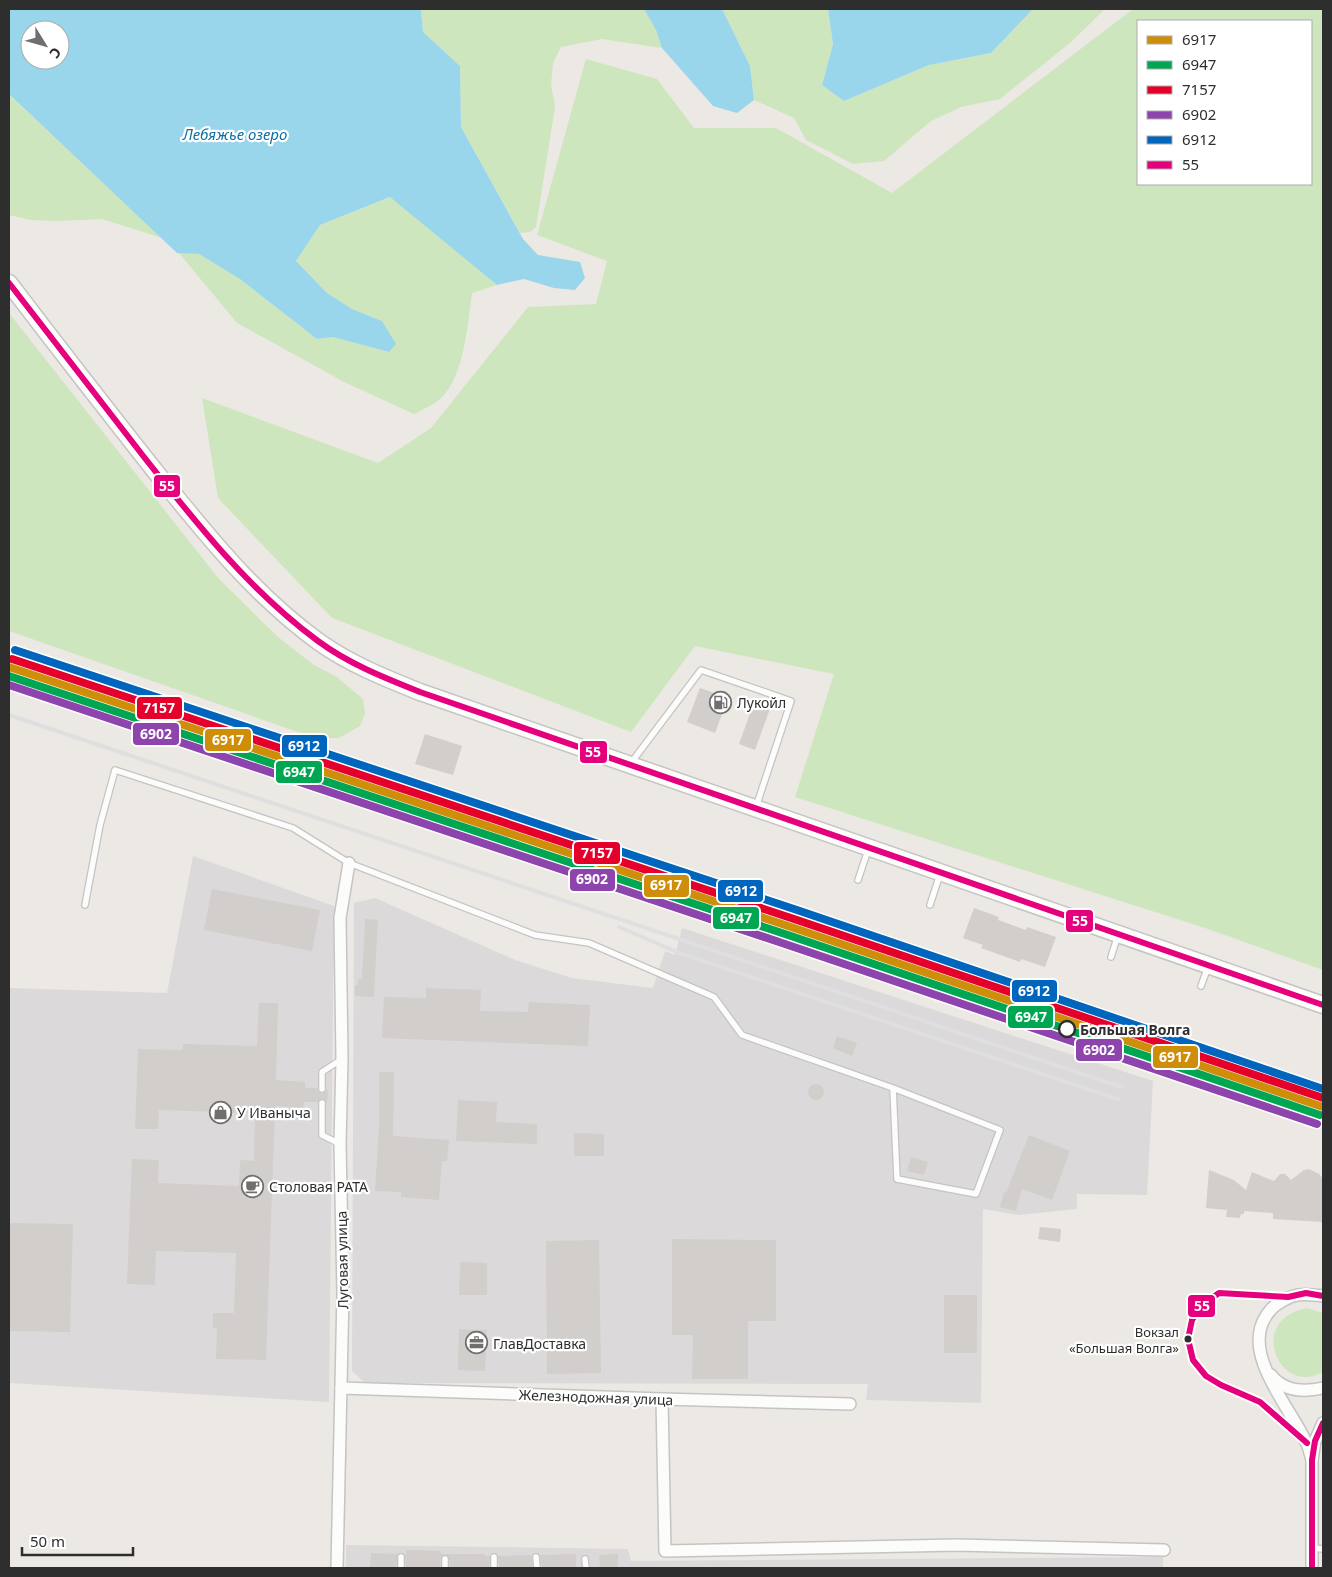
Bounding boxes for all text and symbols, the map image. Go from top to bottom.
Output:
north arrow [20,20,70,70]
legend [1137,20,1312,185]
text: 6917 [1182,29,1216,49]
text: С [45,44,66,62]
text: 6947 [1182,54,1216,74]
text: 7157 [1182,79,1216,99]
text: 6902 [1182,104,1216,124]
water label: Лебяжье озеро [182,124,287,144]
text: 6912 [1182,129,1216,149]
text: 55 [1182,154,1199,174]
line badge: 55 [153,474,181,498]
text: 55 [159,476,175,495]
fuel station icon: Лукойл [709,690,733,714]
place label: Лукойл [737,693,786,712]
line badge: 7157 [136,696,183,720]
text: 7157 [143,698,175,717]
line badge: 6902 [132,722,180,746]
text: 6902 [140,724,172,743]
line badge: 6917 [204,728,252,752]
text: 6917 [212,730,244,749]
line badge: 6912 [281,734,328,758]
text: 6912 [288,736,320,755]
line badge: 55 [579,740,608,764]
text: 55 [585,742,601,761]
line badge: 6947 [275,760,323,784]
text: 6947 [283,762,315,781]
line badge: 7157 [573,841,621,865]
text: 7157 [581,843,613,862]
line badge: 6902 [569,868,616,892]
text: 6902 [576,869,608,888]
line badge: 6917 [643,874,690,898]
text: 6917 [650,875,682,894]
line badge: 6912 [717,879,764,903]
text: 6912 [725,881,757,900]
line badge: 6947 [712,906,760,930]
text: 6947 [720,908,752,927]
line badge: 55 [1065,909,1094,933]
text: 55 [1072,911,1088,930]
line badge: 6912 [1011,979,1058,1003]
text: 6912 [1018,981,1050,1000]
line badge: 6947 [1007,1005,1054,1029]
text: 6947 [1015,1007,1047,1026]
marker: Большая Волга [1058,1020,1076,1038]
place label: Большая Волга [1080,1020,1190,1039]
line badge: 6902 [1075,1038,1123,1062]
text: 6902 [1083,1040,1115,1059]
line badge: 6917 [1152,1045,1199,1069]
text: 6917 [1159,1047,1191,1066]
shop icon: У Иваныча [209,1100,233,1124]
place label: У Иваныча [237,1103,311,1122]
cafe icon: Столовая РАТА [241,1174,265,1198]
place label: Столовая РАТА [269,1177,368,1196]
street label: Луговая улица [332,1211,352,1309]
line badge: 55 [1187,1294,1216,1318]
text: 55 [1194,1296,1210,1315]
place label: Вокзал «Большая Волга» [1069,1323,1179,1357]
office icon: ГлавДоставка [465,1331,489,1355]
place label: ГлавДоставка [493,1334,586,1353]
marker: Вокзал «Большая Волга» [1183,1334,1193,1344]
street label: Железнодожная улица [518,1385,674,1409]
scale bar [22,1524,134,1556]
text: 50 m [30,1531,65,1551]

